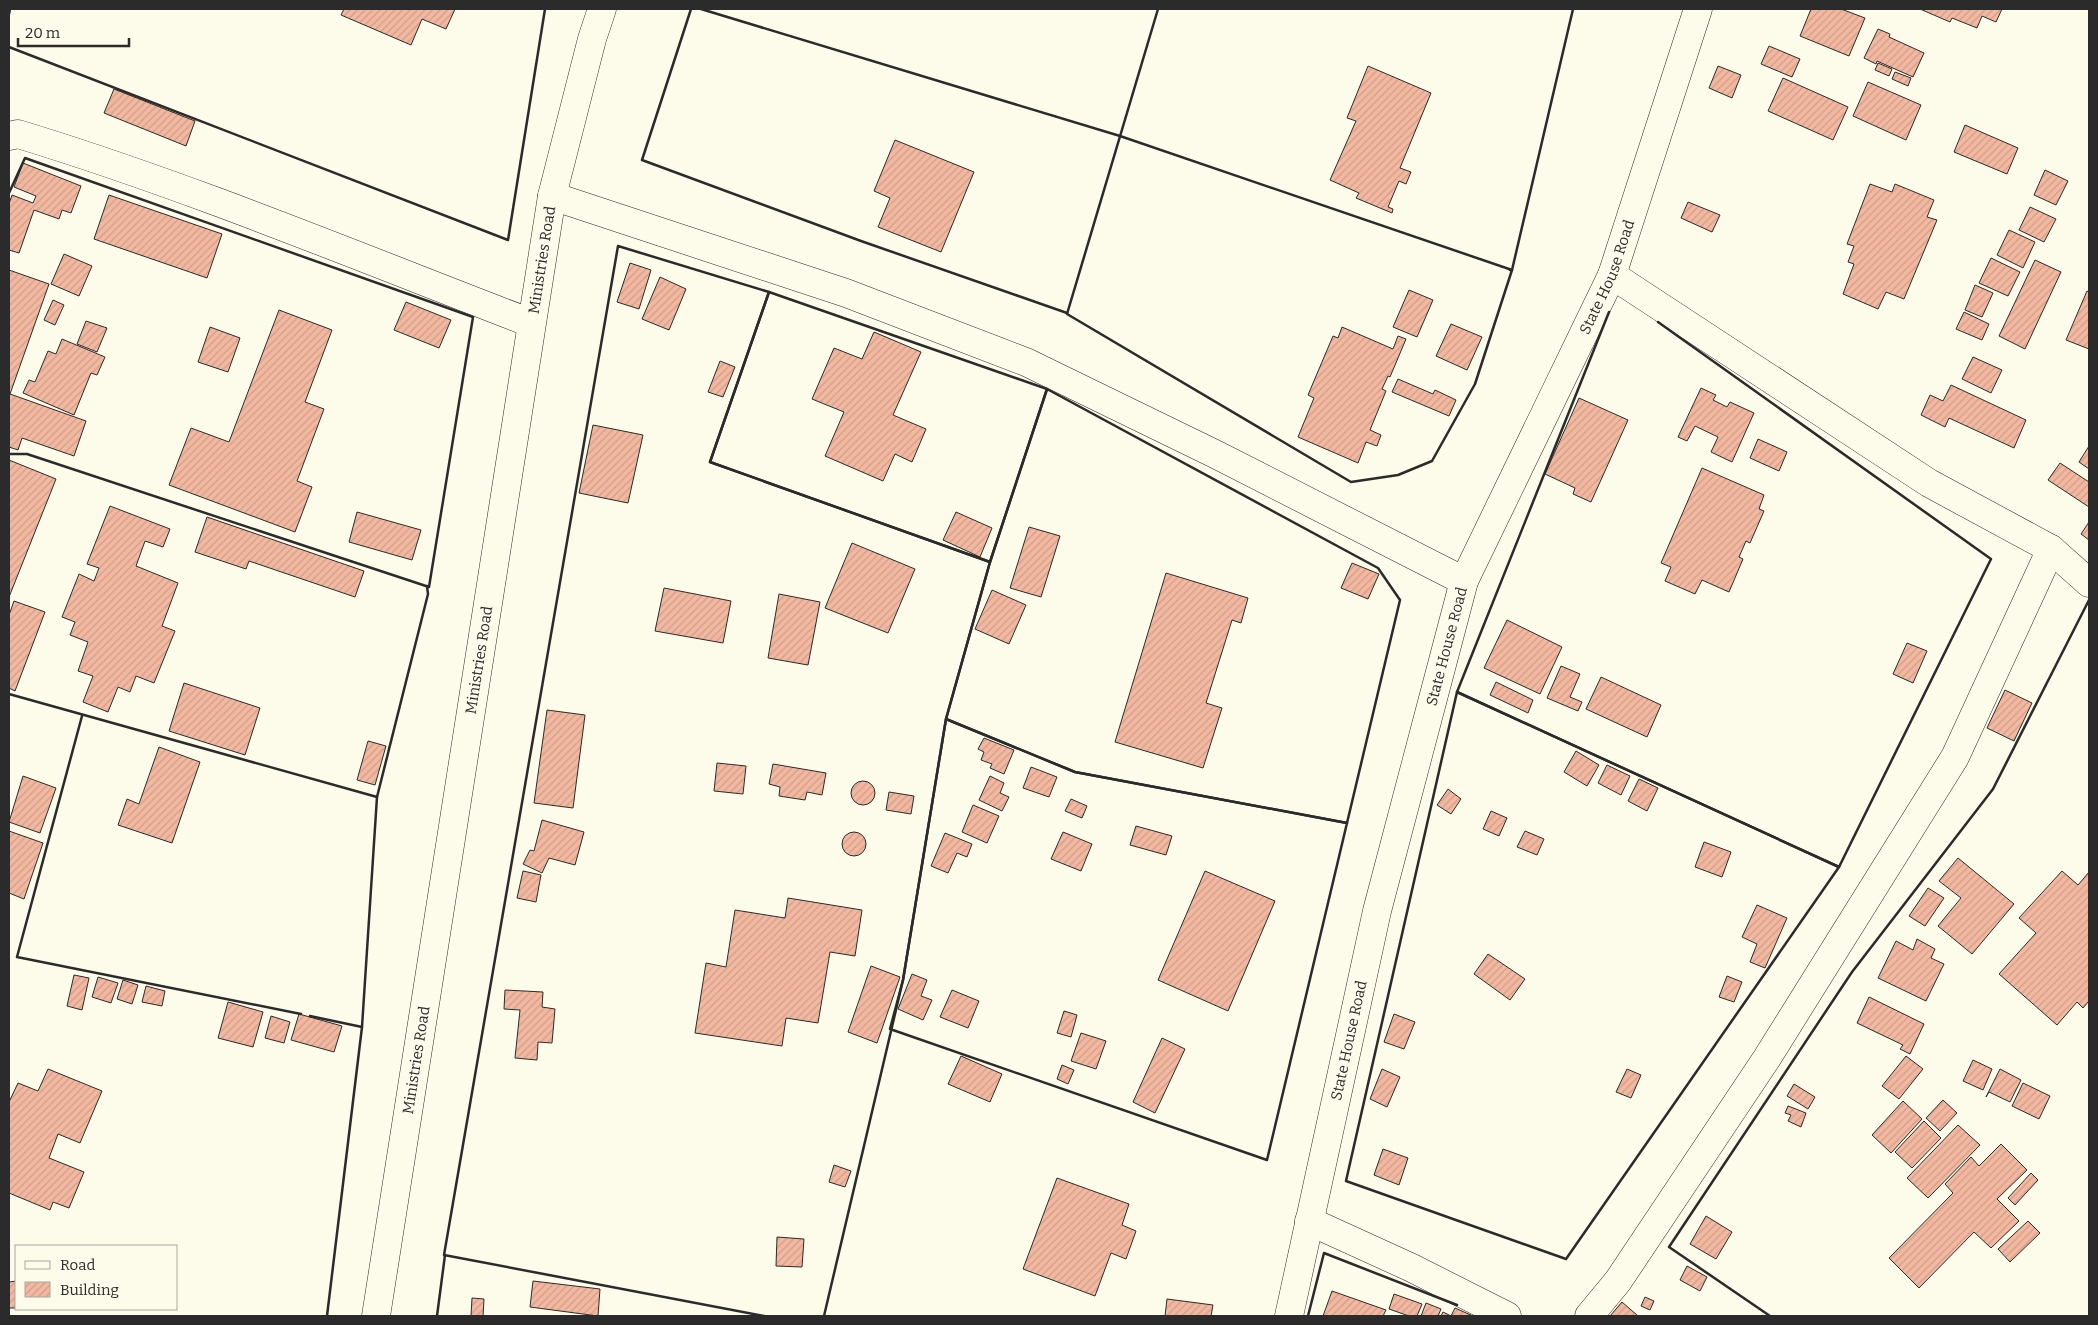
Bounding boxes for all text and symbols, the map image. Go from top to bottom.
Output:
scale bar [18,15,129,47]
text: 20 m [25,24,61,42]
street label: Ministries Road [525,205,559,315]
street label: State House Road [1576,217,1638,337]
street label: State House Road [1422,585,1471,708]
street label: Ministries Road [462,605,496,715]
street label: State House Road [1327,979,1371,1102]
street label: Ministries Road [399,1005,434,1115]
legend [15,1245,178,1310]
text: Road [60,1256,95,1274]
text: Building [60,1281,119,1299]

